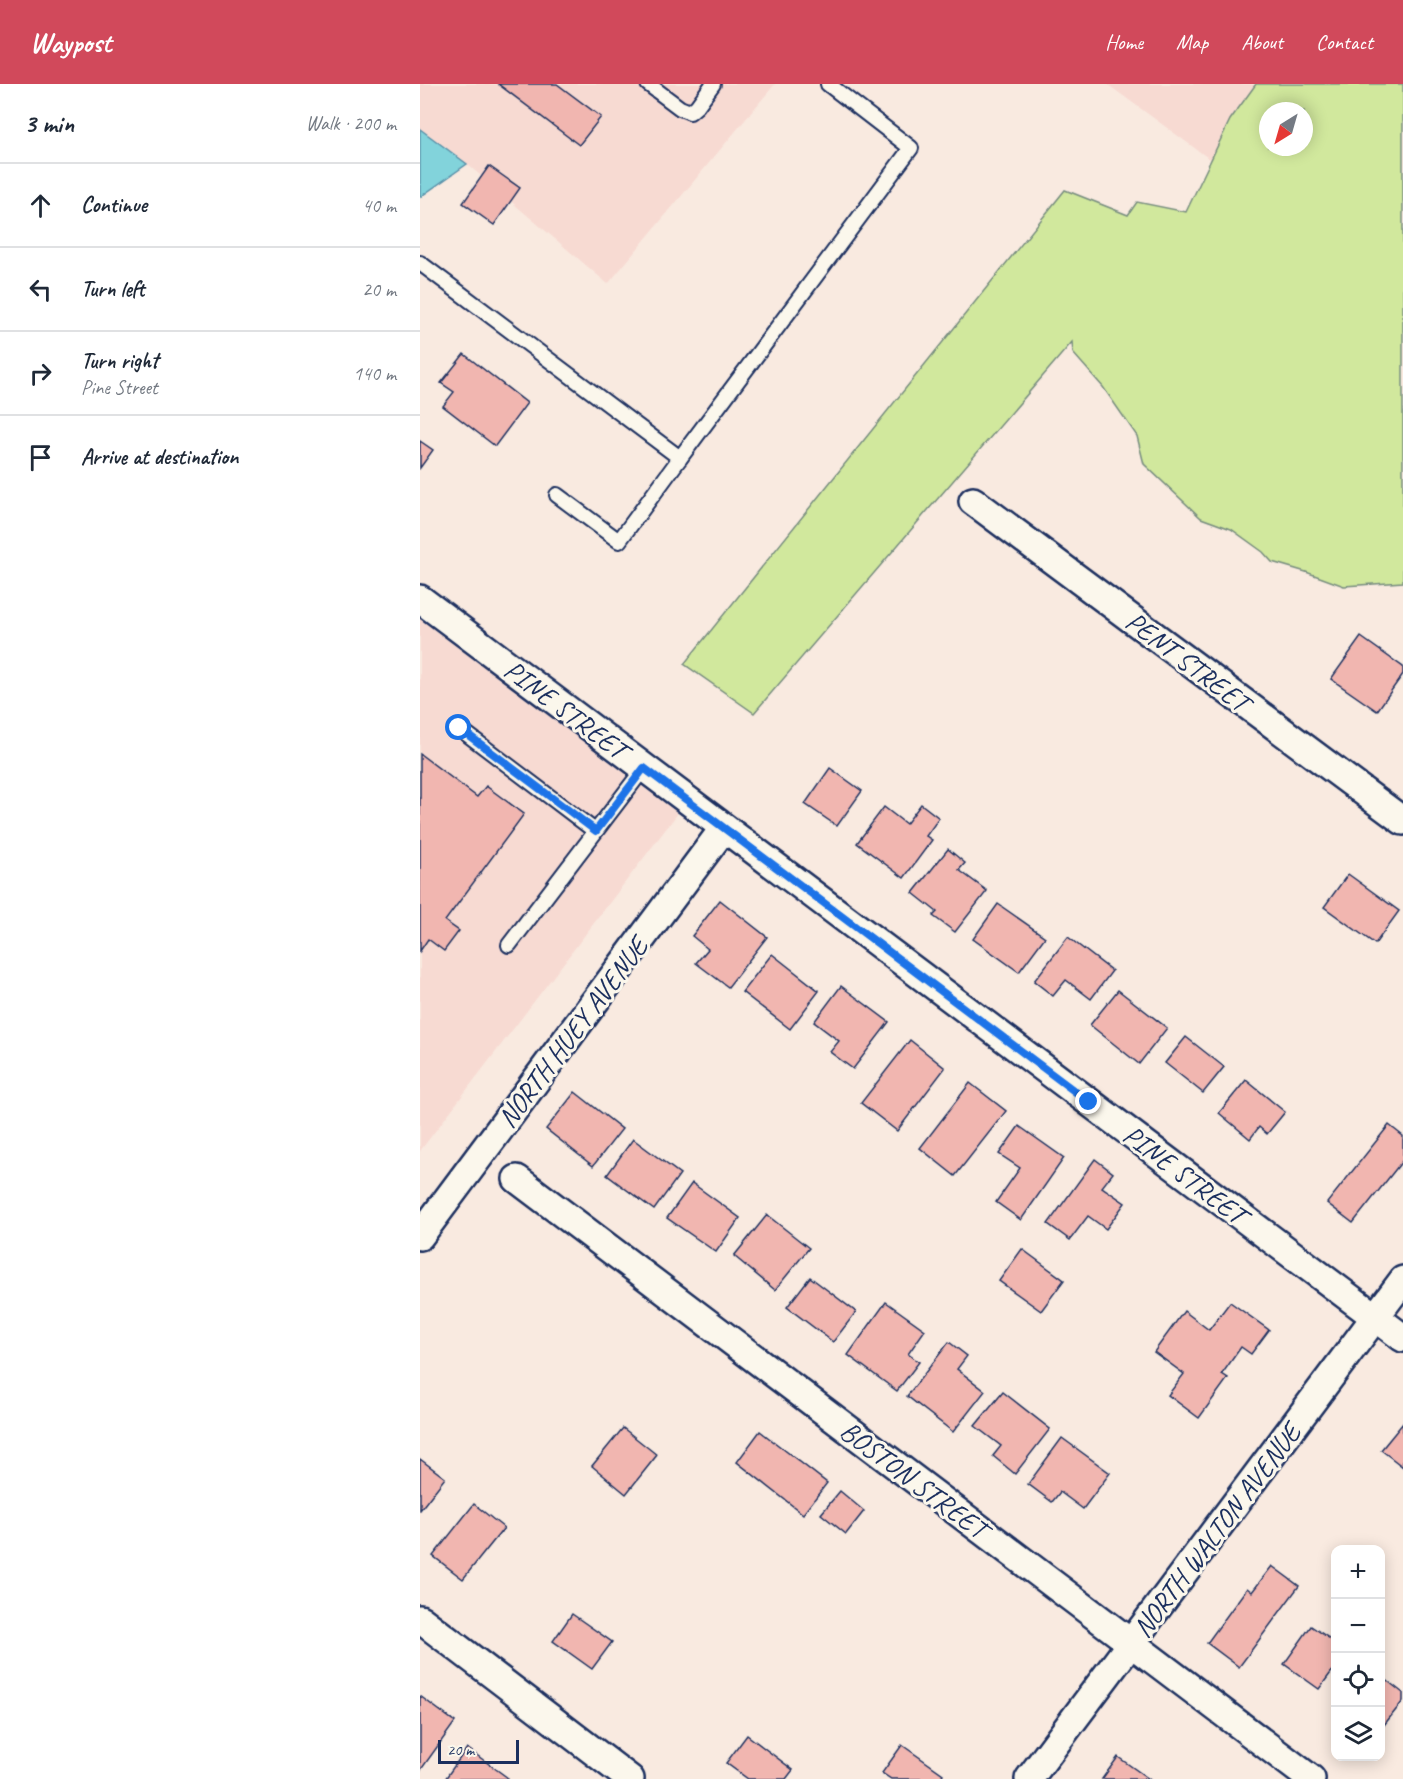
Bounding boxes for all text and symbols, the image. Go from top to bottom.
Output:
text: Waypost [30,25,111,60]
text: Home [1105,29,1143,55]
text: Map [1176,29,1208,55]
text: About [1241,29,1283,55]
text: Contact [1316,29,1373,55]
north arrow [1259,102,1313,156]
text: 3 min [24,107,74,140]
text: Walk · 200 m [306,111,396,136]
icon: ahead [24,189,57,222]
text: Continue [81,191,147,219]
text: 40 m [362,193,396,218]
icon: left [24,273,57,306]
text: Turn left [81,275,145,303]
text: 20 m [362,277,396,302]
text: Turn right [81,347,158,375]
icon: right [24,357,57,390]
text: 140 m [353,361,396,386]
text: Pine Street [81,375,158,400]
icon: arrive [24,441,57,474]
text: Arrive at destination [81,443,238,471]
street label: PENT STREET [1119,604,1261,723]
street label: PINE STREET [498,652,640,771]
route start [445,714,471,740]
street label: NORTH HUEY AVENUE [489,928,657,1134]
route end [1075,1088,1101,1114]
street label: PINE STREET [1117,1117,1259,1236]
street label: BOSTON STREET [833,1413,1000,1550]
street label: NORTH WALTON AVENUE [1125,1414,1310,1644]
map controls [1331,1545,1385,1761]
button: + [1331,1545,1385,1599]
button: − [1331,1599,1385,1653]
button: locate [1331,1653,1385,1707]
button: layers [1331,1707,1385,1761]
scale bar [438,1737,519,1764]
text: 20 m [447,1740,474,1760]

